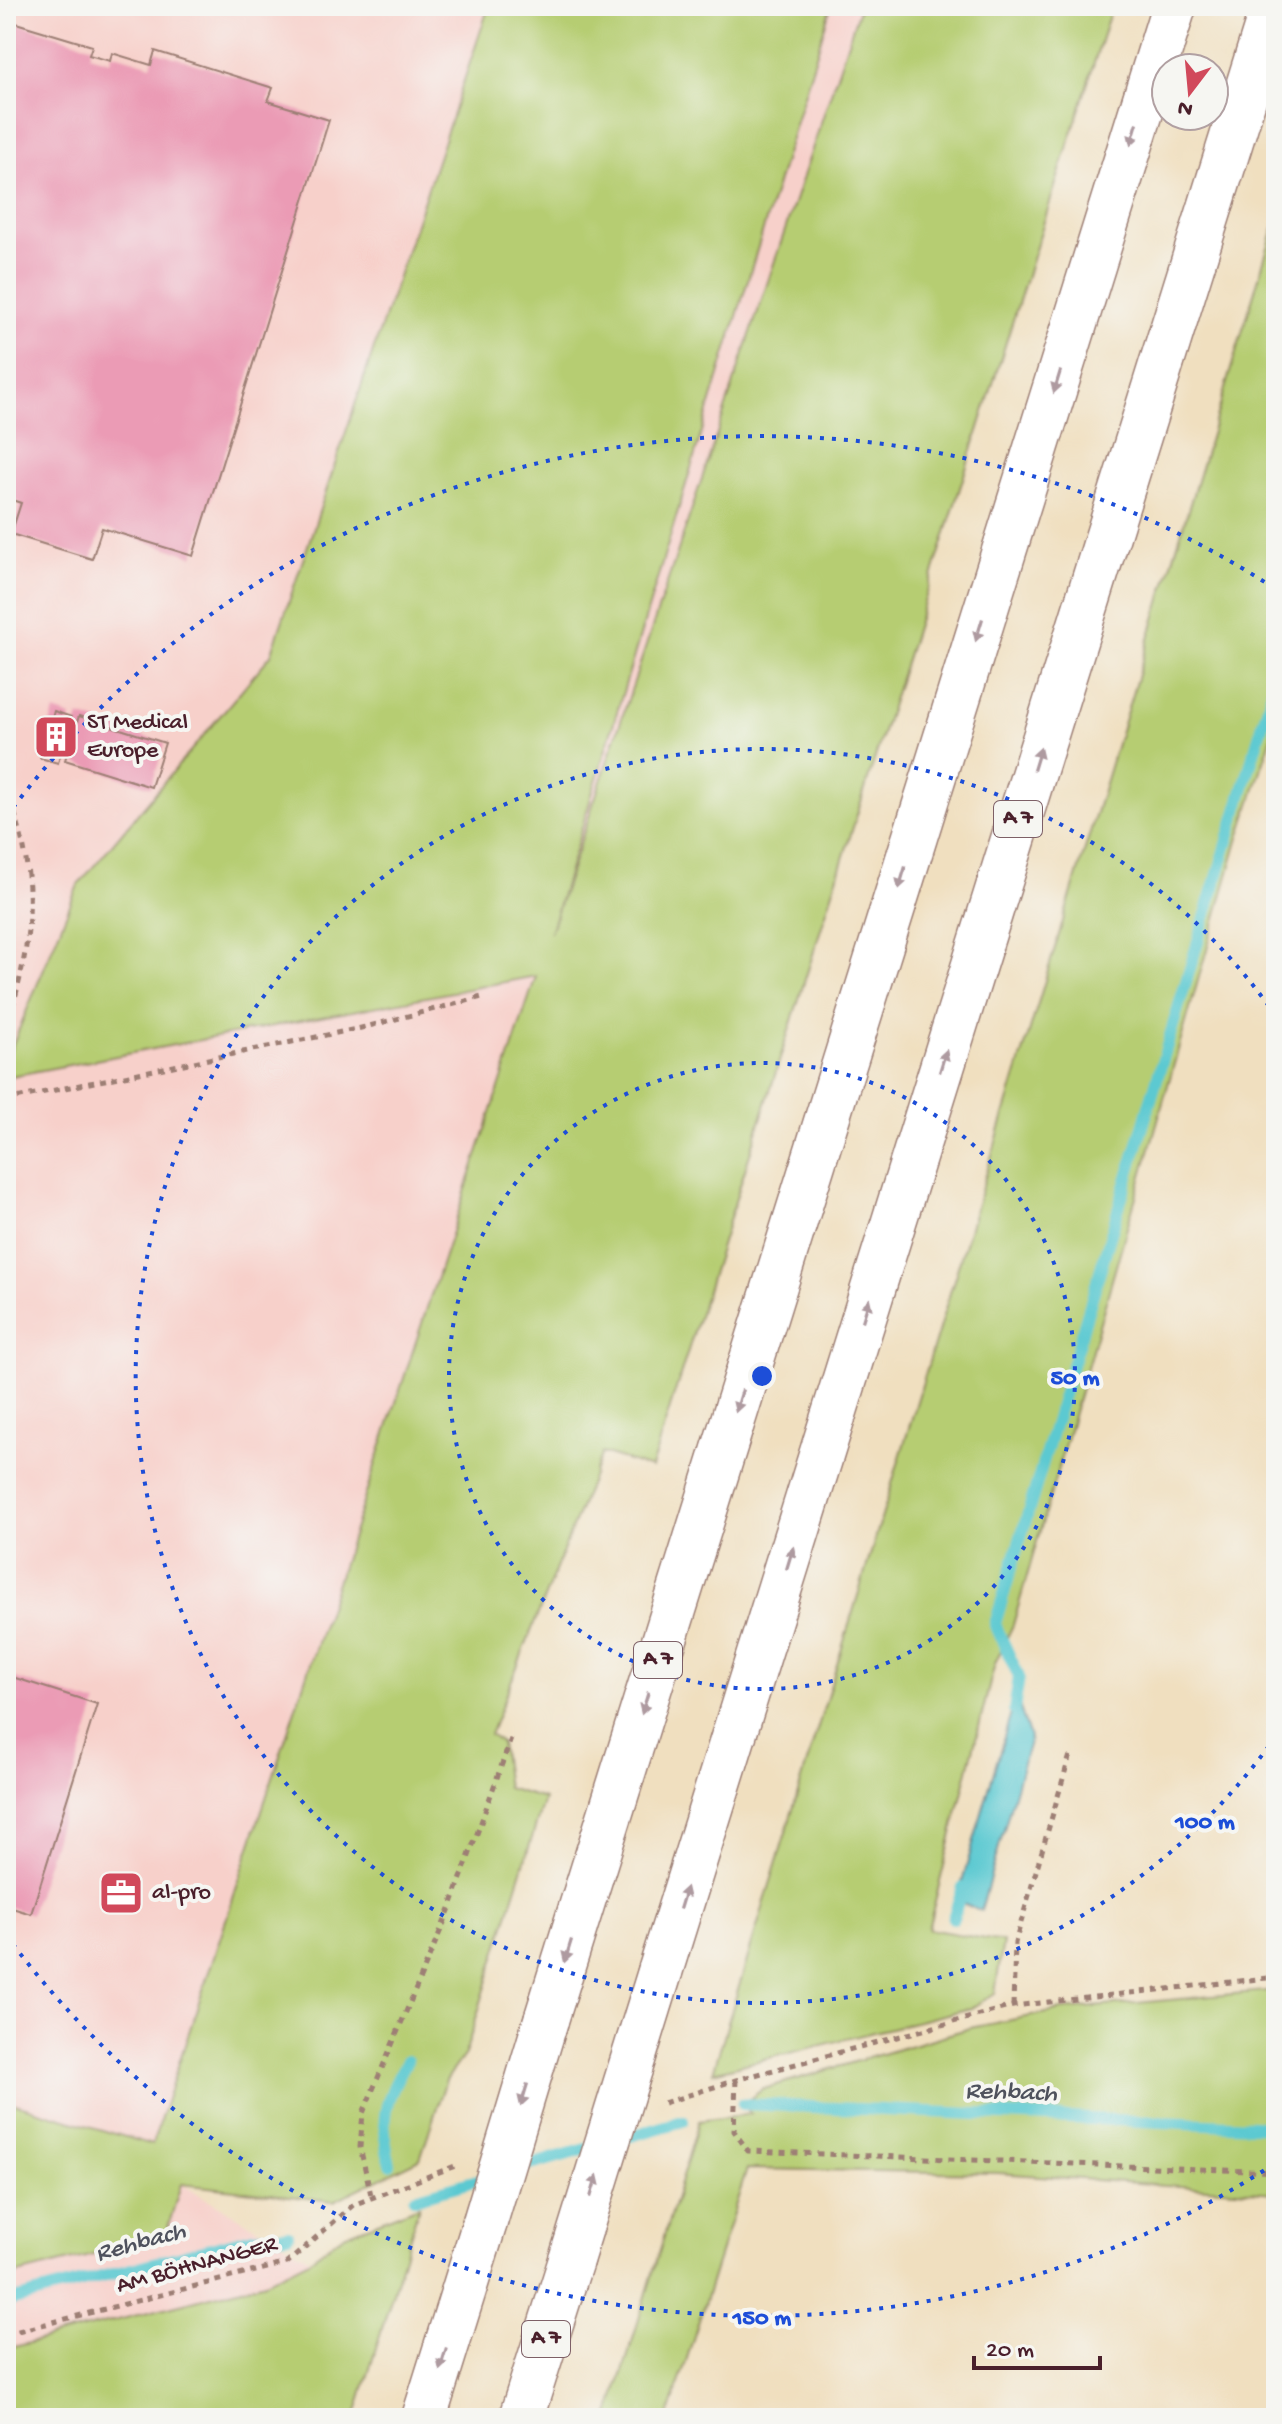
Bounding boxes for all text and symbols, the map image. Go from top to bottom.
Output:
north arrow [1150,52,1230,132]
text: N [1175,93,1196,122]
one-way arrow [1127,122,1140,146]
one-way arrow [1050,370,1063,394]
one-way arrow [972,619,985,643]
place label: ST Medical Europe [87,709,188,766]
building icon: ST Medical Europe [32,713,80,761]
one-way arrow [1031,747,1043,771]
road number: A 7 [994,801,1042,837]
one-way arrow [895,867,908,891]
one-way arrow [937,1049,950,1073]
one-way arrow [860,1297,873,1321]
centre of rings [748,1362,776,1390]
text: 50 m [1051,1365,1099,1394]
one-way arrow [732,1390,744,1414]
one-way arrow [784,1546,796,1570]
road number: A 7 [634,1642,682,1678]
one-way arrow [638,1691,651,1715]
text: 100 m [1174,1809,1235,1838]
office icon: al-pro [97,1869,145,1917]
place label: al-pro [152,1879,211,1908]
one-way arrow [678,1885,690,1909]
one-way arrow [561,1940,574,1964]
water label: Rehbach [965,2077,1059,2111]
one-way arrow [517,2083,530,2107]
one-way arrow [588,2173,601,2197]
water label: Rehbach [93,2217,190,2271]
street label: AM BÖHNANGER [114,2230,282,2301]
text: 150 m [732,2305,791,2334]
scale bar [974,2320,1100,2370]
road number: A 7 [522,2321,570,2357]
text: 20 m [986,2337,1034,2366]
one-way arrow [436,2347,448,2371]

